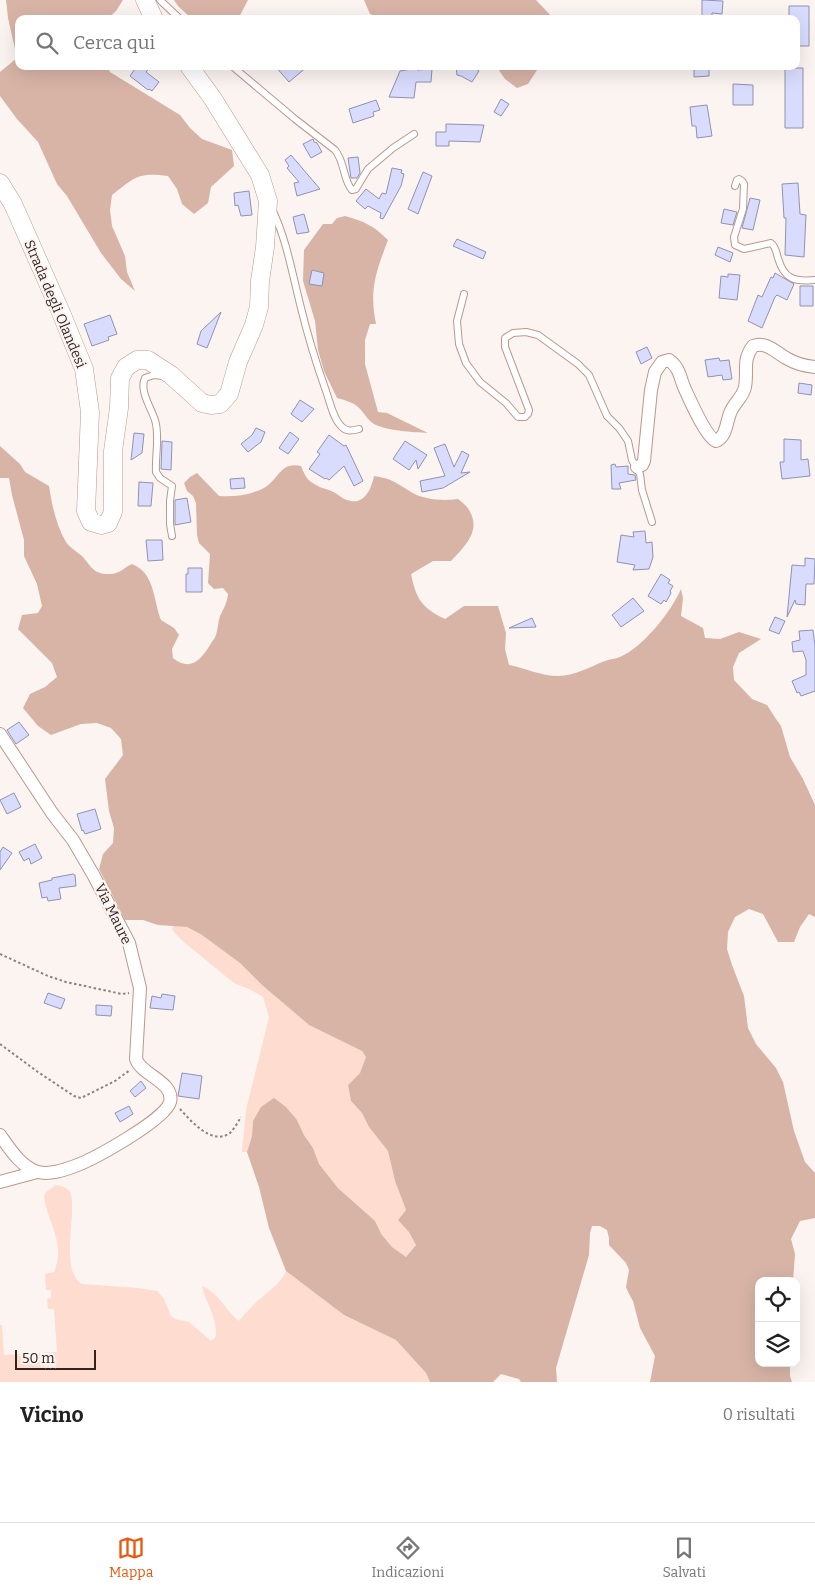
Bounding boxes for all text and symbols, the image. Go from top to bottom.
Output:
search box [15,15,800,70]
icon: search [33,29,61,57]
text: Cerca qui [73,31,155,54]
street label: Strada degli Olandesi [20,237,90,371]
street label: Via Maure [91,881,135,947]
map controls [755,1277,800,1367]
button: locate [755,1277,800,1322]
button: layers [755,1322,800,1367]
scale bar [15,1347,96,1370]
text: 50 m [22,1350,55,1367]
text: Vicino [20,1402,84,1428]
text: 0 risultati [723,1405,795,1424]
tab: Mappa [109,1534,153,1581]
tab: Indicazioni [371,1534,444,1581]
tab: Salvati [662,1534,706,1581]

